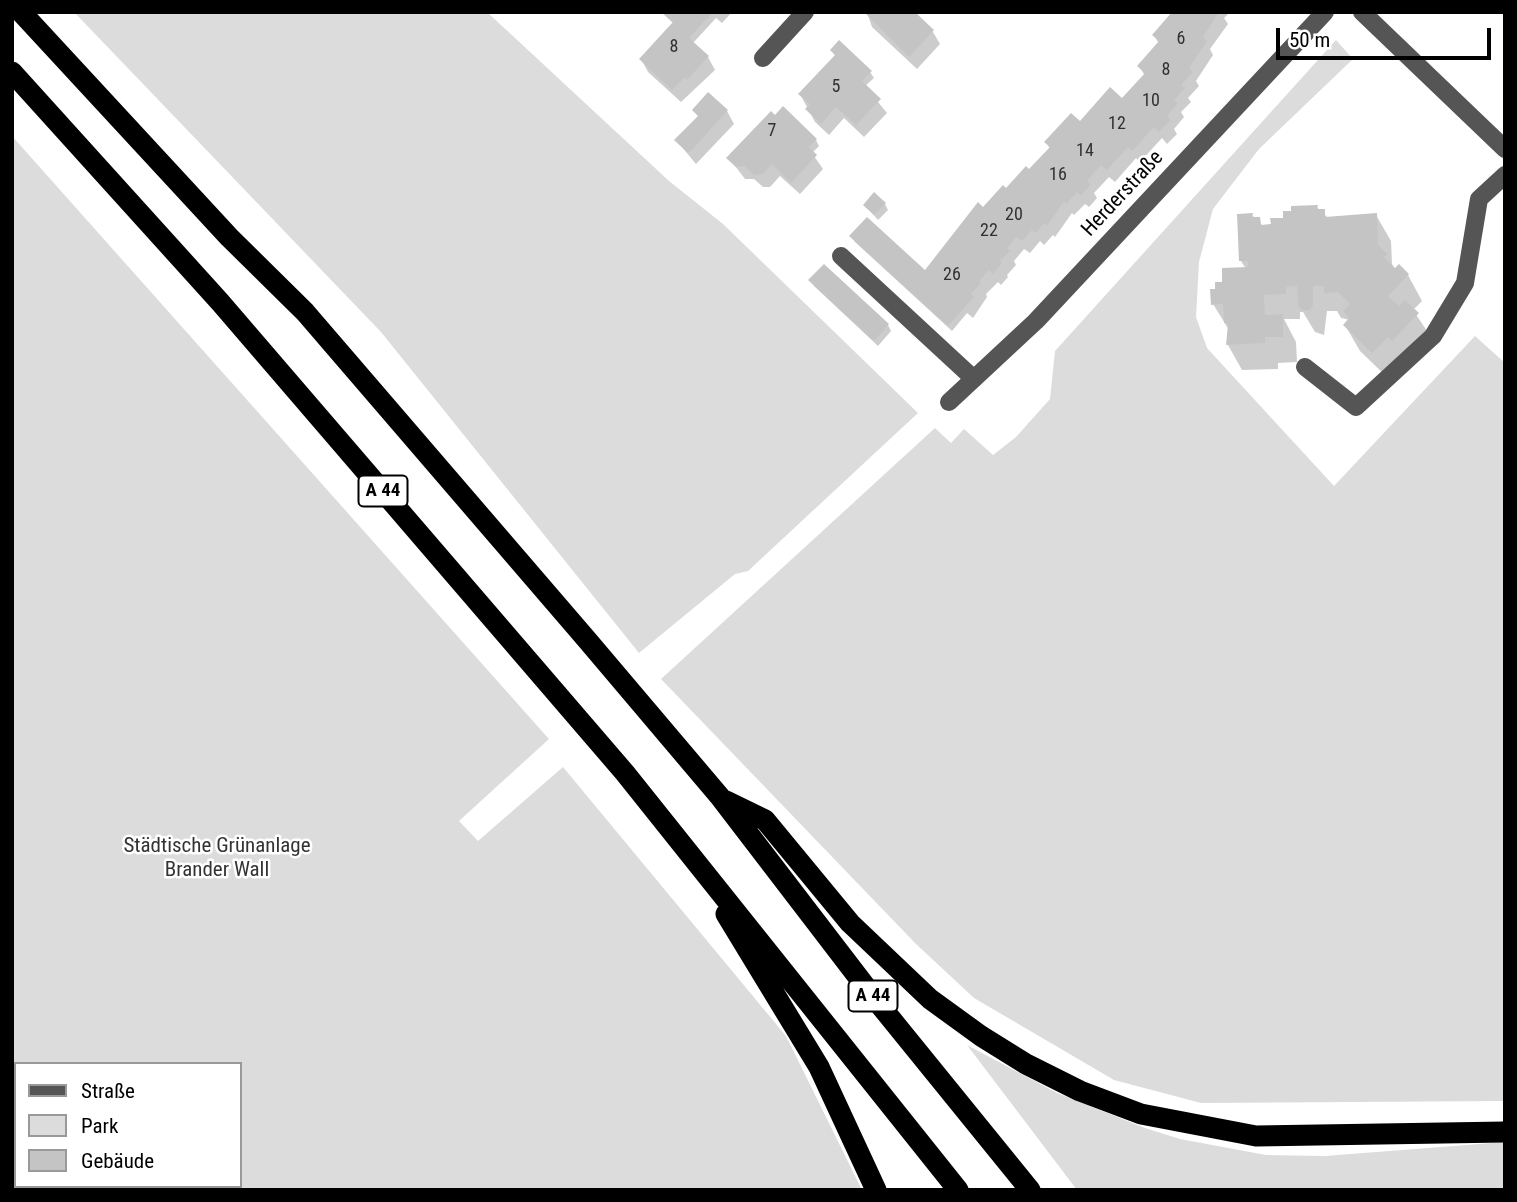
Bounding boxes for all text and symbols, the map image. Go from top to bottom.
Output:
scale bar [1279,14,1494,58]
house number: 6 [1177,28,1185,50]
text: 50 m [1289,28,1330,52]
house number: 8 [670,36,678,58]
house number: 8 [1162,59,1170,81]
house number: 5 [832,76,840,98]
house number: 10 [1142,90,1160,112]
house number: 12 [1108,113,1126,135]
house number: 7 [768,120,776,142]
house number: 14 [1076,140,1094,162]
street label: Herderstraße [1077,146,1169,242]
house number: 16 [1049,164,1067,186]
house number: 20 [1005,204,1023,226]
house number: 22 [980,220,998,242]
house number: 26 [943,264,961,286]
road number: A 44 [358,476,408,506]
park label: Städtische Grünanlage Brander Wall [123,834,311,884]
road number: A 44 [848,980,898,1012]
legend [14,1062,242,1188]
text: Straße [81,1079,135,1103]
text: Park [81,1114,118,1138]
text: Gebäude [81,1149,154,1173]

